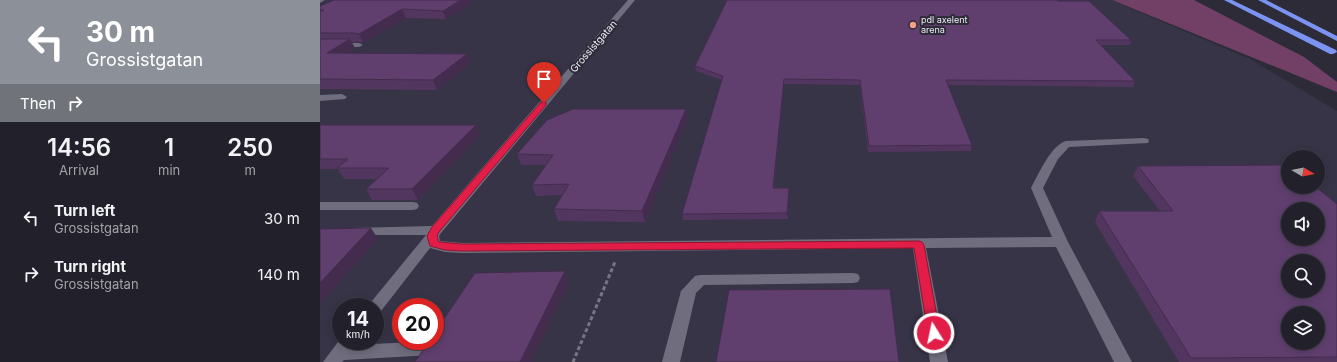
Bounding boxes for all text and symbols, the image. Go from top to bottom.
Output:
place label: pdl axelent arena [921,14,967,35]
text: 30 m [86,15,155,49]
icon: left [20,16,72,68]
street label: Grossistgatan [567,17,619,74]
marker: pdl axelent arena [908,20,918,30]
text: Grossistgatan [86,49,203,70]
pin [527,62,561,103]
icon: arrive [533,68,555,90]
icon: right [64,92,86,114]
text: Then [20,94,56,113]
text: 14:56 [47,133,111,162]
text: 1 [164,133,174,162]
text: 250 [227,133,273,162]
north arrow [1281,150,1325,194]
map controls [1281,150,1325,350]
text: Arrival [59,162,99,178]
text: min [158,162,180,178]
text: m [244,162,256,178]
text: Turn left [54,201,115,220]
button: sound [1281,202,1325,246]
icon: left [20,207,42,229]
text: 30 m [264,209,300,228]
text: Grossistgatan [54,220,139,236]
button: search [1281,254,1325,298]
text: Turn right [54,257,126,276]
icon: right [20,263,42,285]
text: 140 m [257,265,300,284]
text: Grossistgatan [54,276,139,292]
speed limit sign: 20 [392,298,444,350]
button: layers [1281,306,1325,350]
text: 14 [347,307,369,331]
position arrow [913,312,955,354]
text: km/h [346,328,370,340]

